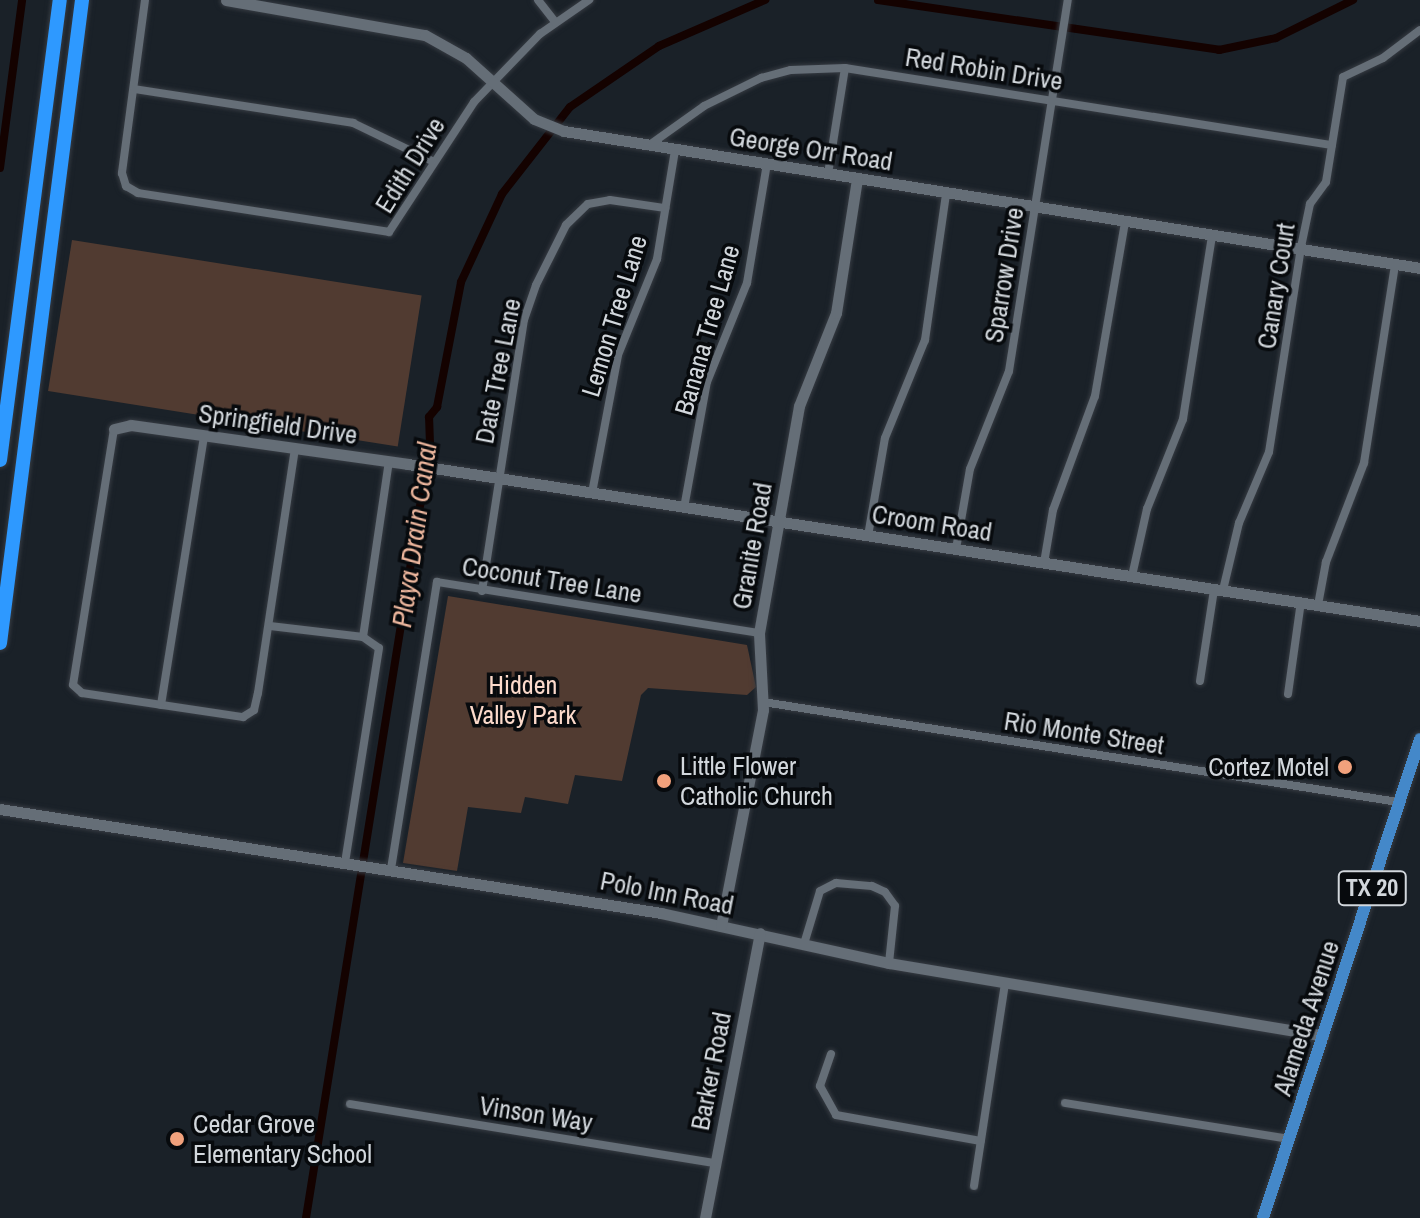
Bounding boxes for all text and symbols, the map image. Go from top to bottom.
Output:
street label: Red Robin Drive [903,41,1065,97]
street label: Edith Drive [369,112,451,218]
street label: George Orr Road [727,121,895,177]
street label: Sparrow Drive [978,205,1030,345]
street label: Canary Court [1251,221,1301,351]
street label: Lemon Tree Lane [575,231,653,401]
street label: Banana Tree Lane [668,241,746,419]
street label: Date Tree Lane [469,296,527,446]
street label: Springfield Drive [197,397,359,451]
water label: Playa Drain Canal [384,440,444,630]
street label: Granite Road [726,480,778,612]
street label: Croom Road [870,498,994,548]
street label: Coconut Tree Lane [460,550,644,610]
park label: Hidden Valley Park [470,669,576,730]
street label: Rio Monte Street [1002,705,1166,761]
place label: Little Flower Catholic Church [680,750,833,812]
place label: Cortez Motel [1208,751,1329,783]
marker: Cortez Motel [1336,758,1354,776]
marker: Little Flower Catholic Church [655,772,673,790]
street label: Polo Inn Road [598,865,736,921]
road number: TX 20 [1336,868,1408,908]
street label: Alameda Avenue [1266,936,1346,1100]
street label: Barker Road [684,1009,738,1133]
street label: Vinson Way [477,1090,595,1138]
place label: Cedar Grove Elementary School [193,1108,372,1170]
marker: Cedar Grove Elementary School [168,1130,186,1148]

